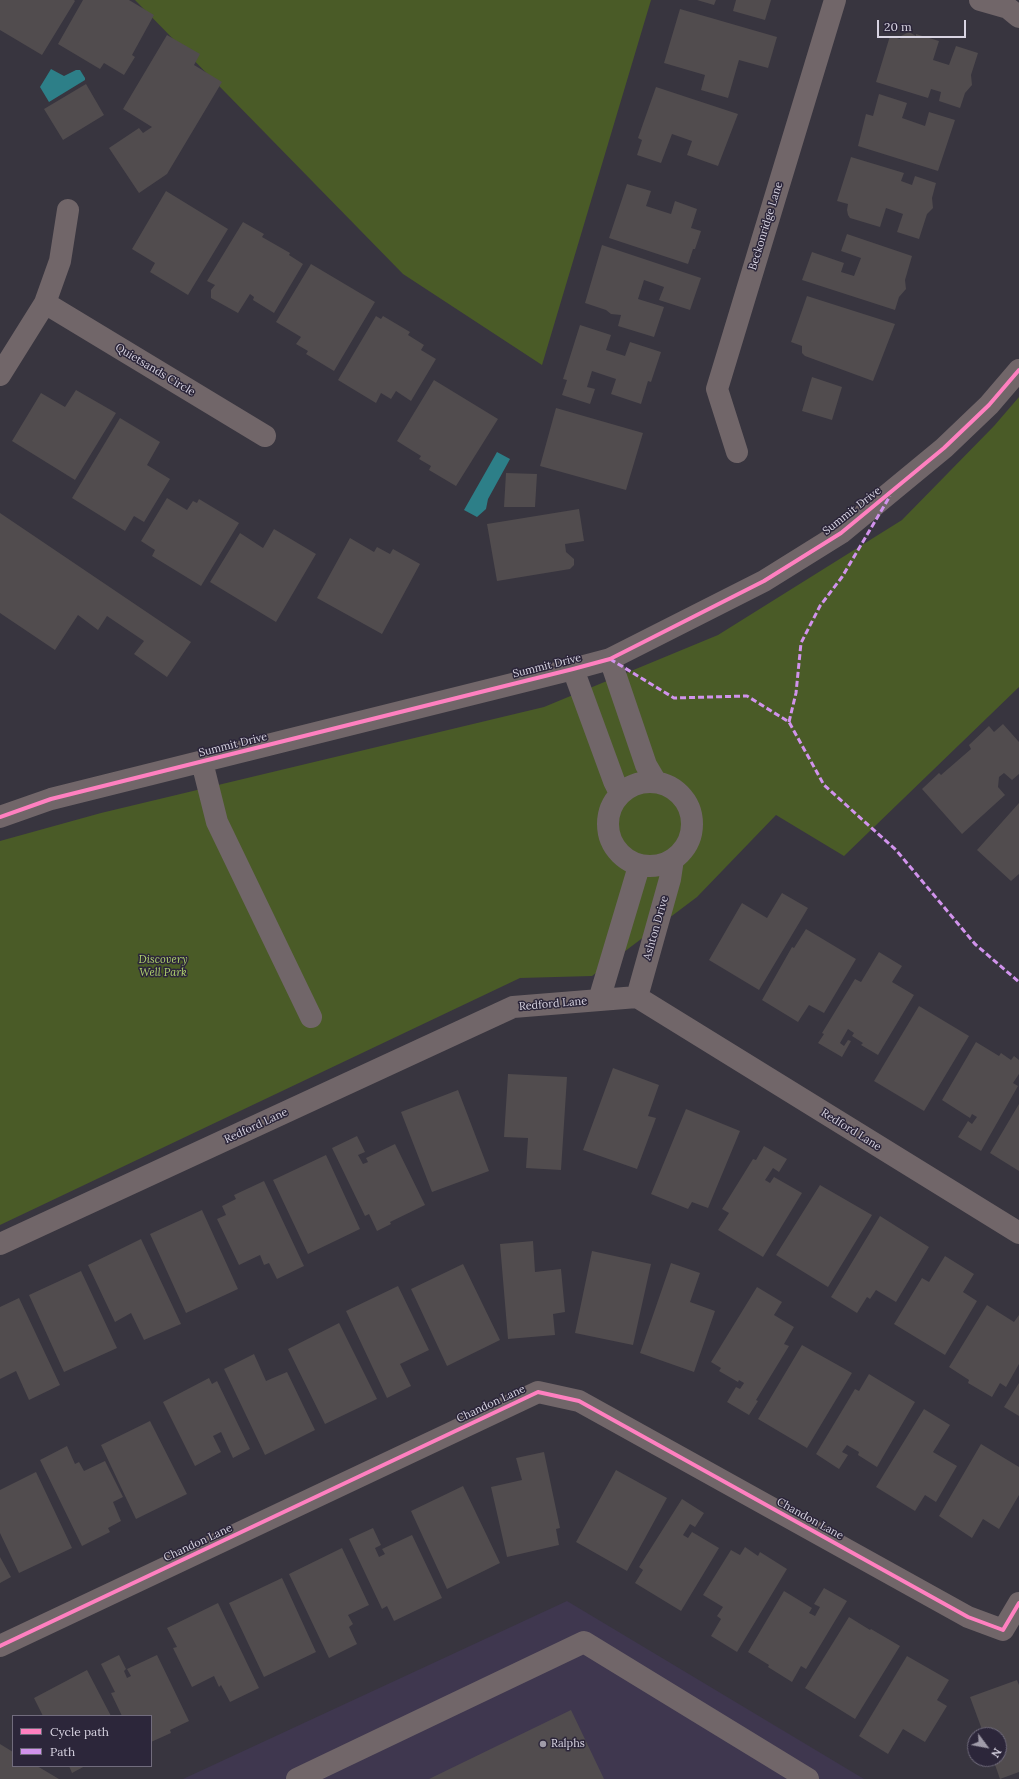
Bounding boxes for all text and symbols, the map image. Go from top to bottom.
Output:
scale bar [879,12,968,38]
text: 20 m [884,19,912,34]
street label: Beckonridge Lane [746,180,786,272]
street label: Quietsands Circle [113,341,197,399]
street label: Summit Drive [820,484,884,538]
street label: Summit Drive [511,651,583,681]
street label: Summit Drive [197,730,269,760]
street label: Ashton Drive [641,894,671,962]
park label: Discovery Well Park [138,953,188,979]
street label: Redford Lane [518,994,588,1014]
street label: Redford Lane [222,1106,290,1146]
street label: Redford Lane [818,1106,884,1154]
street label: Chandon Lane [455,1382,527,1426]
street label: Chandon Lane [774,1495,846,1543]
street label: Chandon Lane [162,1521,234,1565]
legend [12,1715,152,1767]
text: Cycle path [50,1724,109,1739]
north arrow [967,1727,1007,1767]
place label: Ralphs [551,1737,585,1751]
marker: Ralphs [538,1739,548,1749]
text: Path [50,1744,75,1759]
text: N [988,1746,1005,1760]

